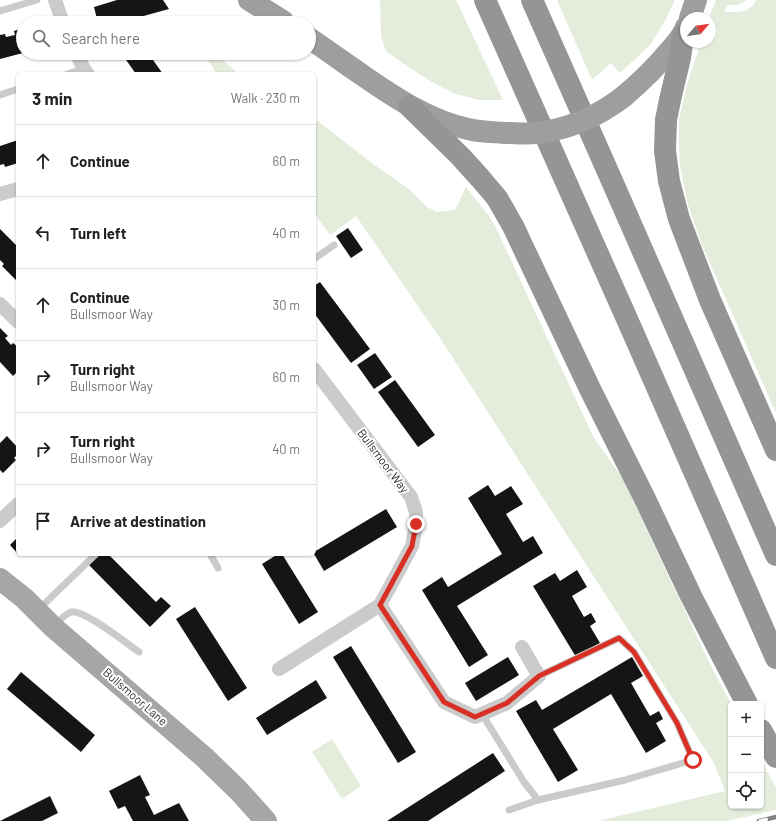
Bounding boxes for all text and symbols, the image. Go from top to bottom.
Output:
north arrow [680,12,716,48]
search box [16,16,316,60]
icon: search [30,27,52,49]
text: Search here [62,29,140,47]
text: 3 min [32,88,72,108]
text: Walk · 230 m [231,90,300,106]
icon: ahead [32,150,54,172]
text: Continue [70,152,130,170]
text: 60 m [273,153,300,169]
icon: left [32,222,54,244]
text: Turn left [70,224,126,242]
text: 40 m [272,225,300,241]
text: Continue [70,288,130,306]
icon: ahead [32,294,54,316]
text: 30 m [273,297,300,313]
text: Bullsmoor Way [70,306,153,322]
text: Turn right [70,360,135,378]
icon: right [32,366,54,388]
text: 60 m [273,369,300,385]
text: Bullsmoor Way [70,378,153,394]
street label: Bullsmoor Way [355,426,413,495]
text: Turn right [70,432,135,450]
icon: right [32,438,54,460]
text: 40 m [272,441,300,457]
text: Bullsmoor Way [70,450,153,466]
icon: arrive [32,510,54,532]
text: Arrive at destination [70,512,206,530]
route end [407,515,425,533]
street label: Bullsmoor Lane [101,665,171,728]
map controls [728,701,764,809]
button: + [728,701,764,737]
button: − [728,737,764,773]
route start [684,751,702,769]
button: locate [728,773,764,809]

